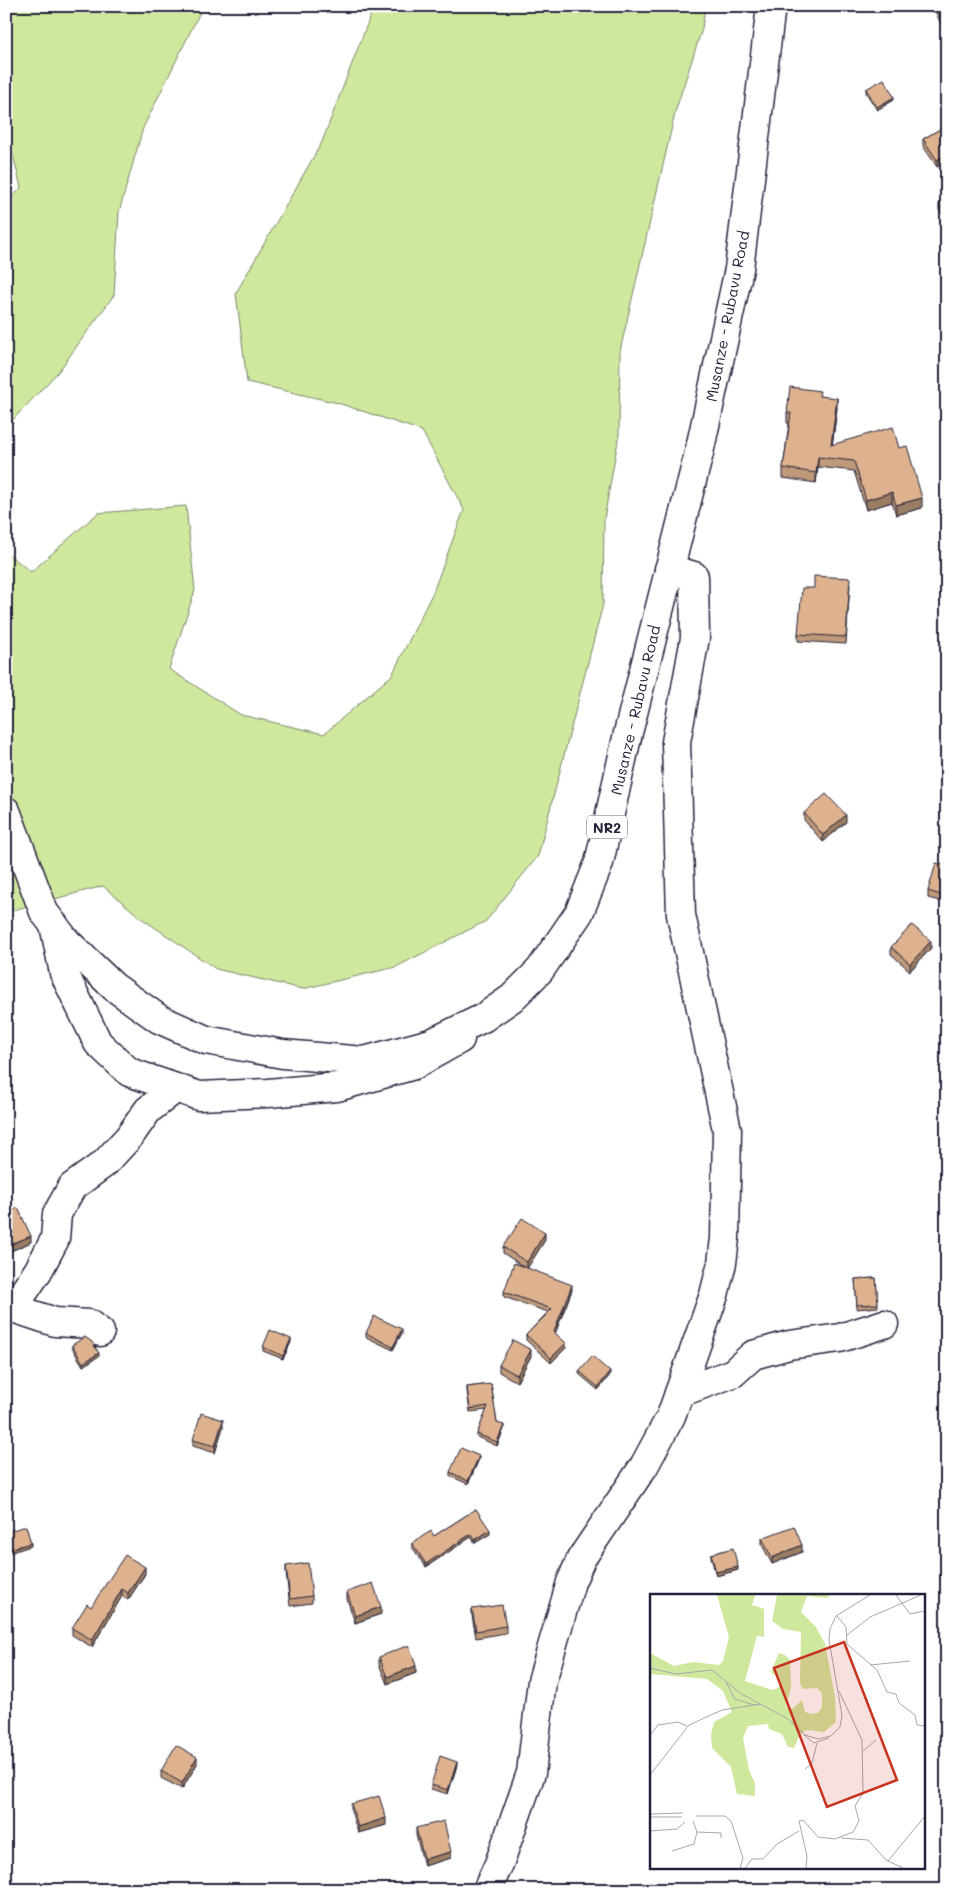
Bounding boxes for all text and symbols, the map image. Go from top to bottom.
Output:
street label: Musanze - Rubavu Road [701,229,753,403]
street label: Musanze - Rubavu Road [606,623,664,797]
road number: NR2 [587,816,627,839]
inset map [650,1594,926,1868]

